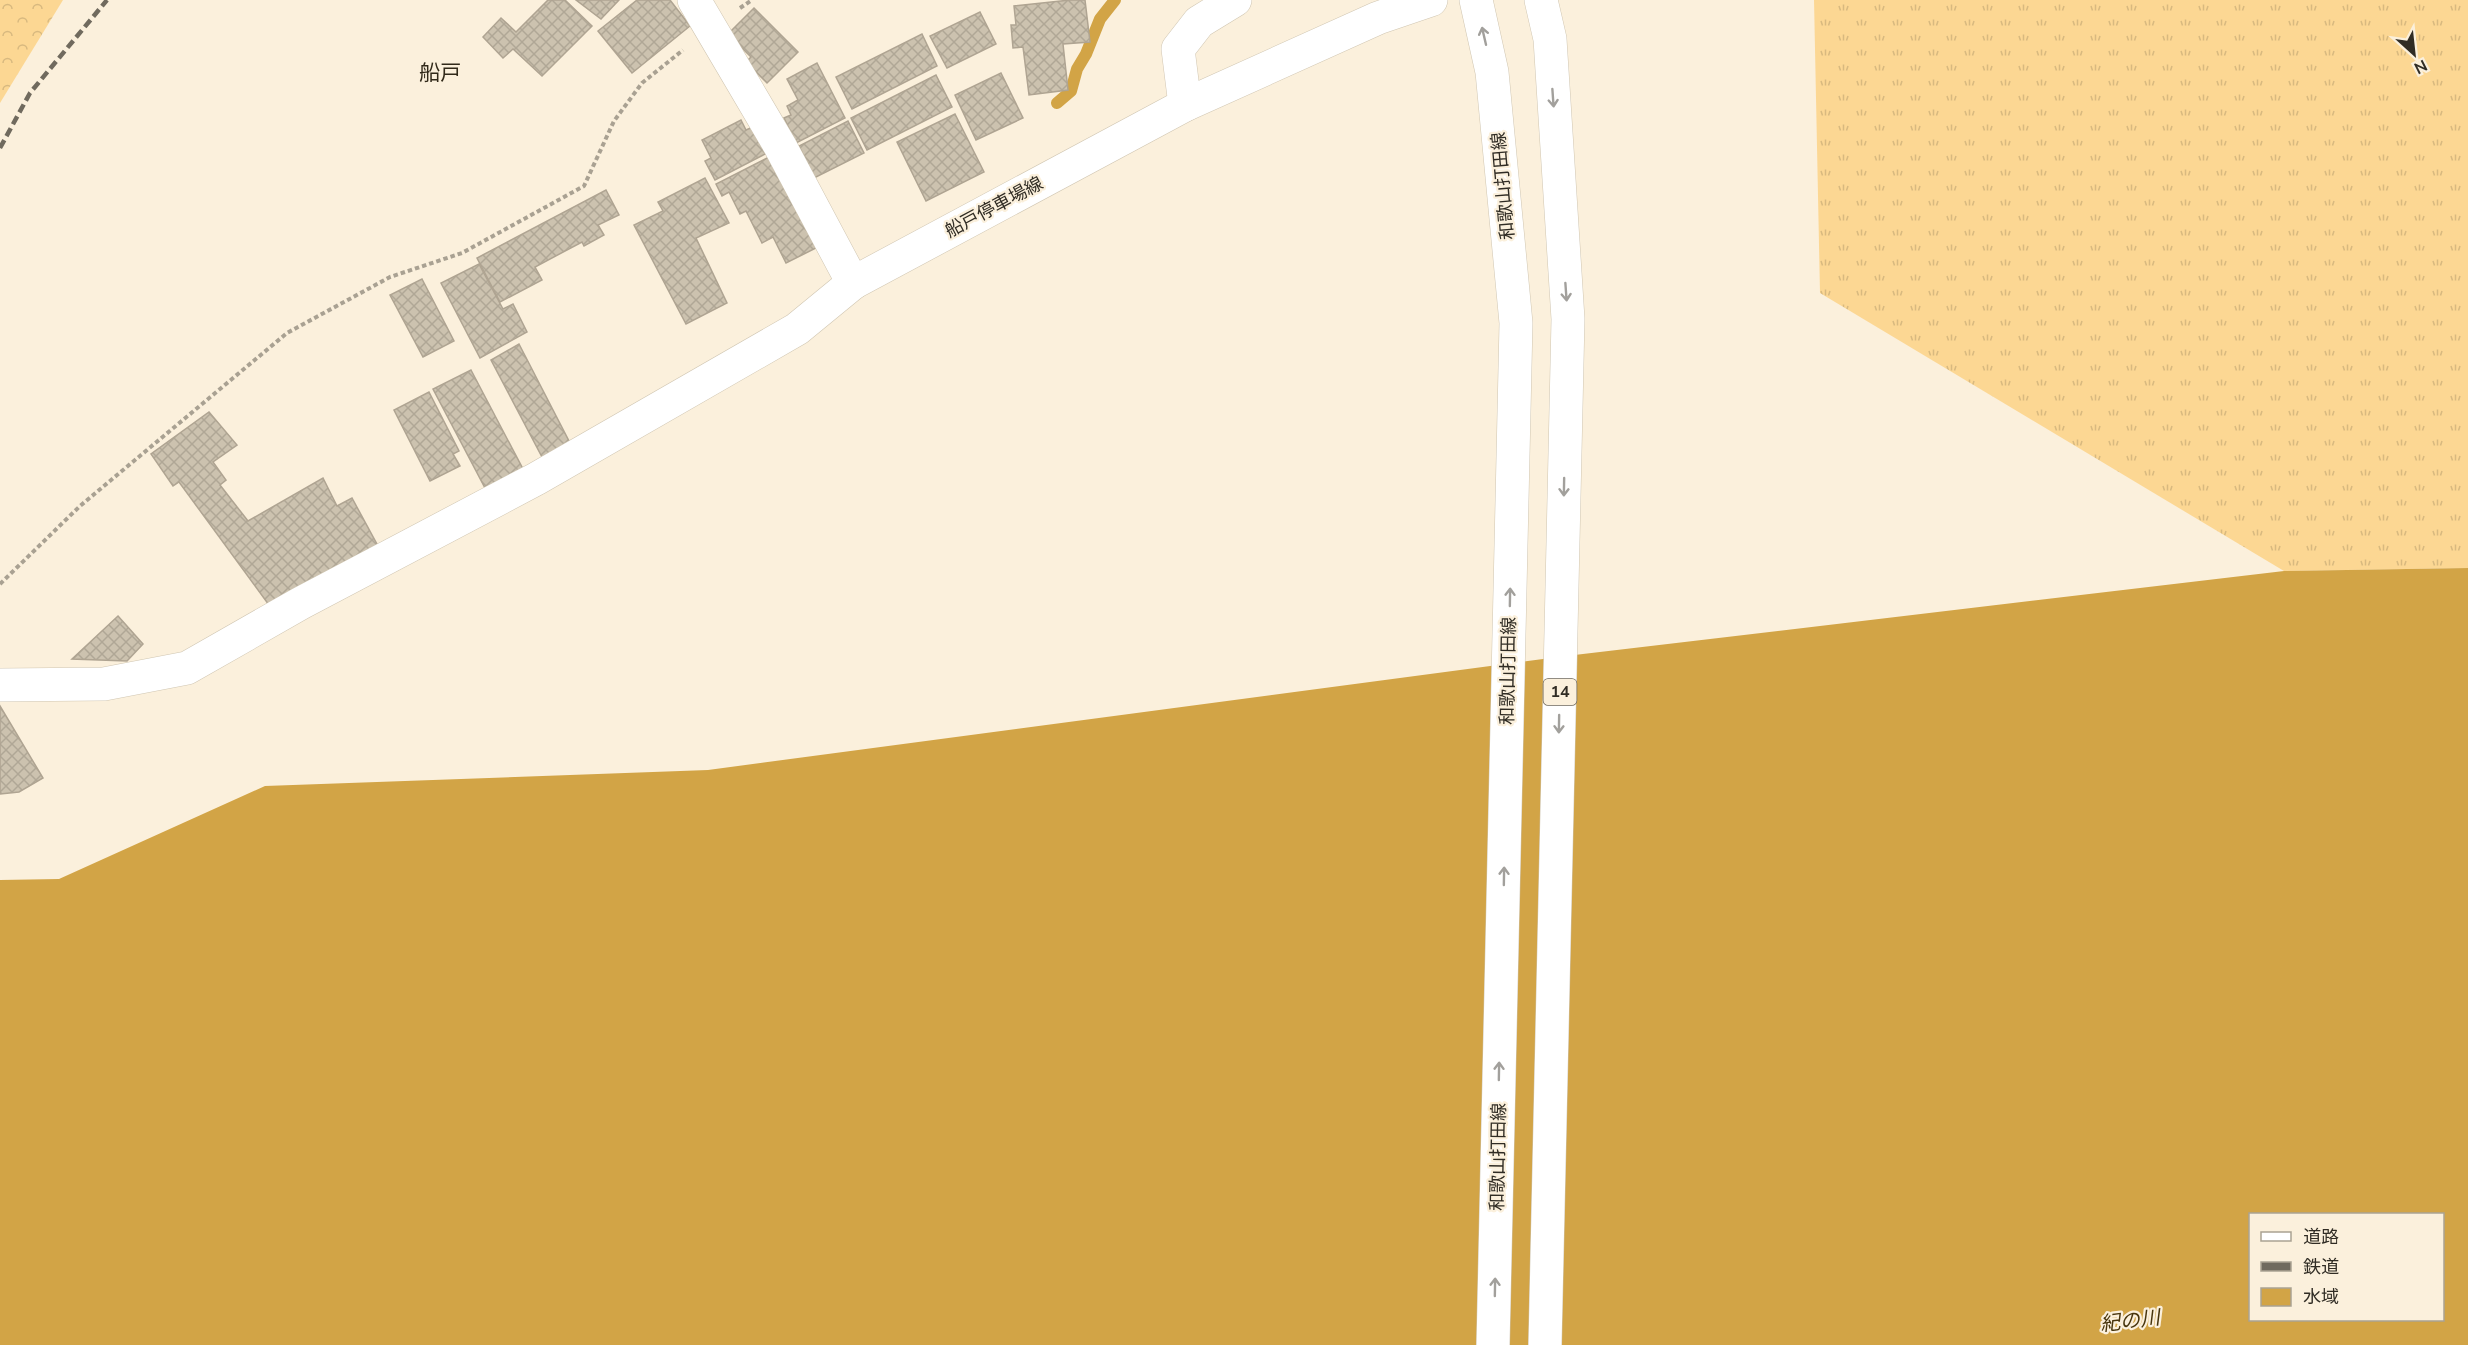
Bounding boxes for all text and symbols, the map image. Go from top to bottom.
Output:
north arrow [2384,24,2444,84]
one-way arrow [1478,27,1490,46]
text: N [2410,54,2431,79]
district label: 船戸 [419,59,461,87]
one-way arrow [1548,87,1559,107]
street label: 和歌山打田線 [1486,131,1520,241]
street label: 船戸停車場線 [941,171,1047,243]
one-way arrow [1561,282,1572,302]
one-way arrow [1558,477,1570,497]
one-way arrow [1504,587,1516,607]
street label: 和歌山打田線 [1495,617,1521,725]
road number: 14 [1544,679,1576,705]
one-way arrow [1553,714,1565,734]
one-way arrow [1498,866,1510,886]
one-way arrow [1494,1061,1505,1081]
street label: 和歌山打田線 [1485,1103,1511,1211]
legend [2249,1213,2444,1321]
text: 道路 [2303,1225,2339,1249]
text: 鉄道 [2303,1255,2339,1279]
one-way arrow [1489,1277,1500,1297]
text: 水域 [2303,1285,2339,1309]
water label: 紀の川 [2099,1304,2163,1338]

